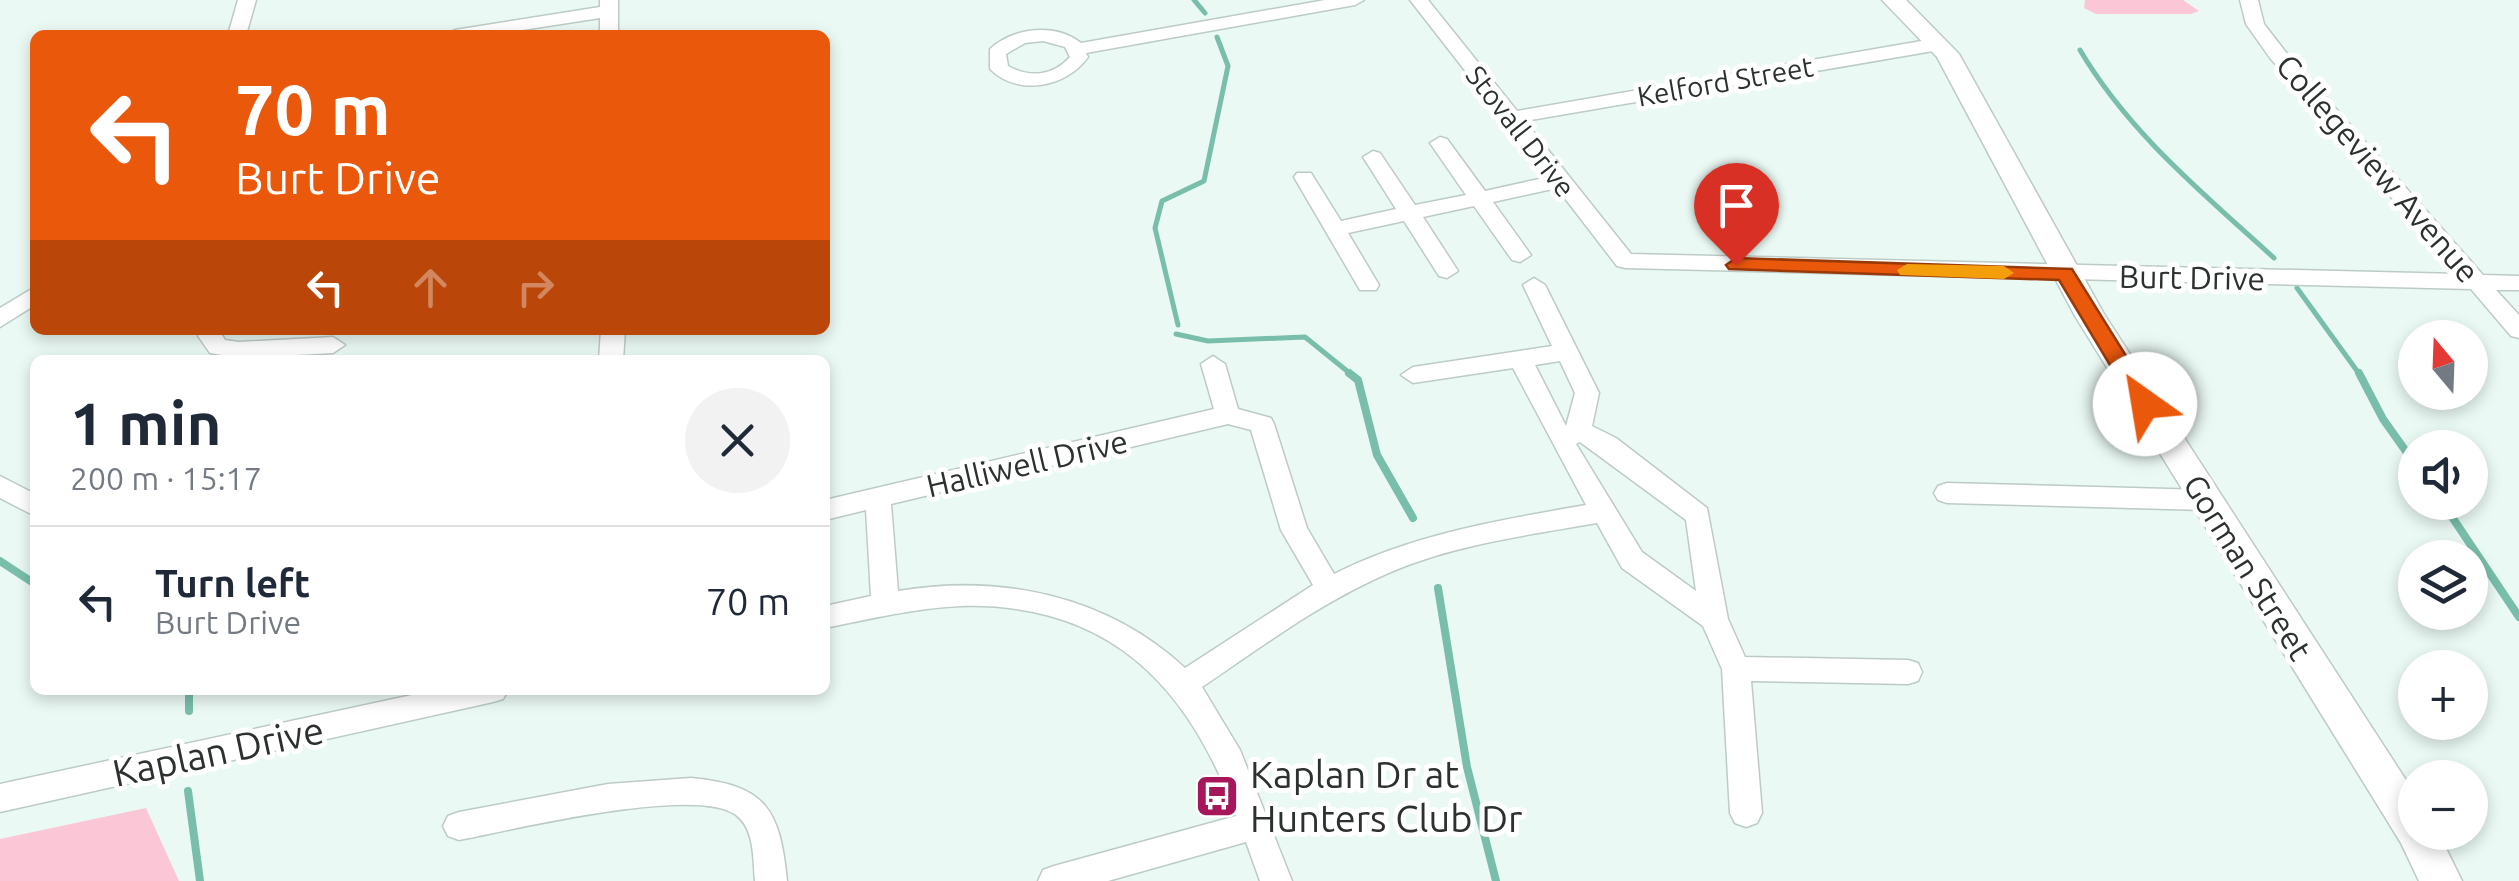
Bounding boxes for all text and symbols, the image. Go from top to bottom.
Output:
street label: Collegeview Avenue [2269,47,2487,289]
street label: Kelford Street [1635,50,1815,112]
street label: Stovall Drive [1460,59,1582,203]
icon: left [70,70,200,200]
text: 70 m [235,70,391,148]
text: Burt Drive [235,152,441,203]
pin [1694,163,1779,266]
icon: arrive [1709,178,1764,233]
street label: Burt Drive [2119,258,2265,296]
icon: left [298,260,353,315]
icon: ahead [403,260,458,315]
icon: right [508,260,563,315]
north arrow [2398,320,2488,410]
map controls [2398,320,2488,850]
position arrow [2093,352,2197,456]
button: close [685,388,790,493]
text: 1 min [70,389,222,456]
street label: Halliwell Drive [923,422,1131,504]
button: sound [2398,430,2488,520]
text: 200 m · 15:17 [70,460,262,496]
street label: Gorman Street [2177,468,2319,666]
button: layers [2398,540,2488,630]
text: Turn left [155,562,310,604]
icon: left [70,574,125,629]
text: 70 m [706,580,790,622]
text: Burt Drive [155,604,301,640]
button: + [2398,650,2488,740]
street label: Kaplan Drive [109,708,327,794]
place label: Kaplan Dr at Hunters Club Dr [1250,753,1522,839]
button: − [2398,760,2488,850]
bus stop icon: Kaplan Dr at Hunters Club Dr [1194,773,1240,819]

